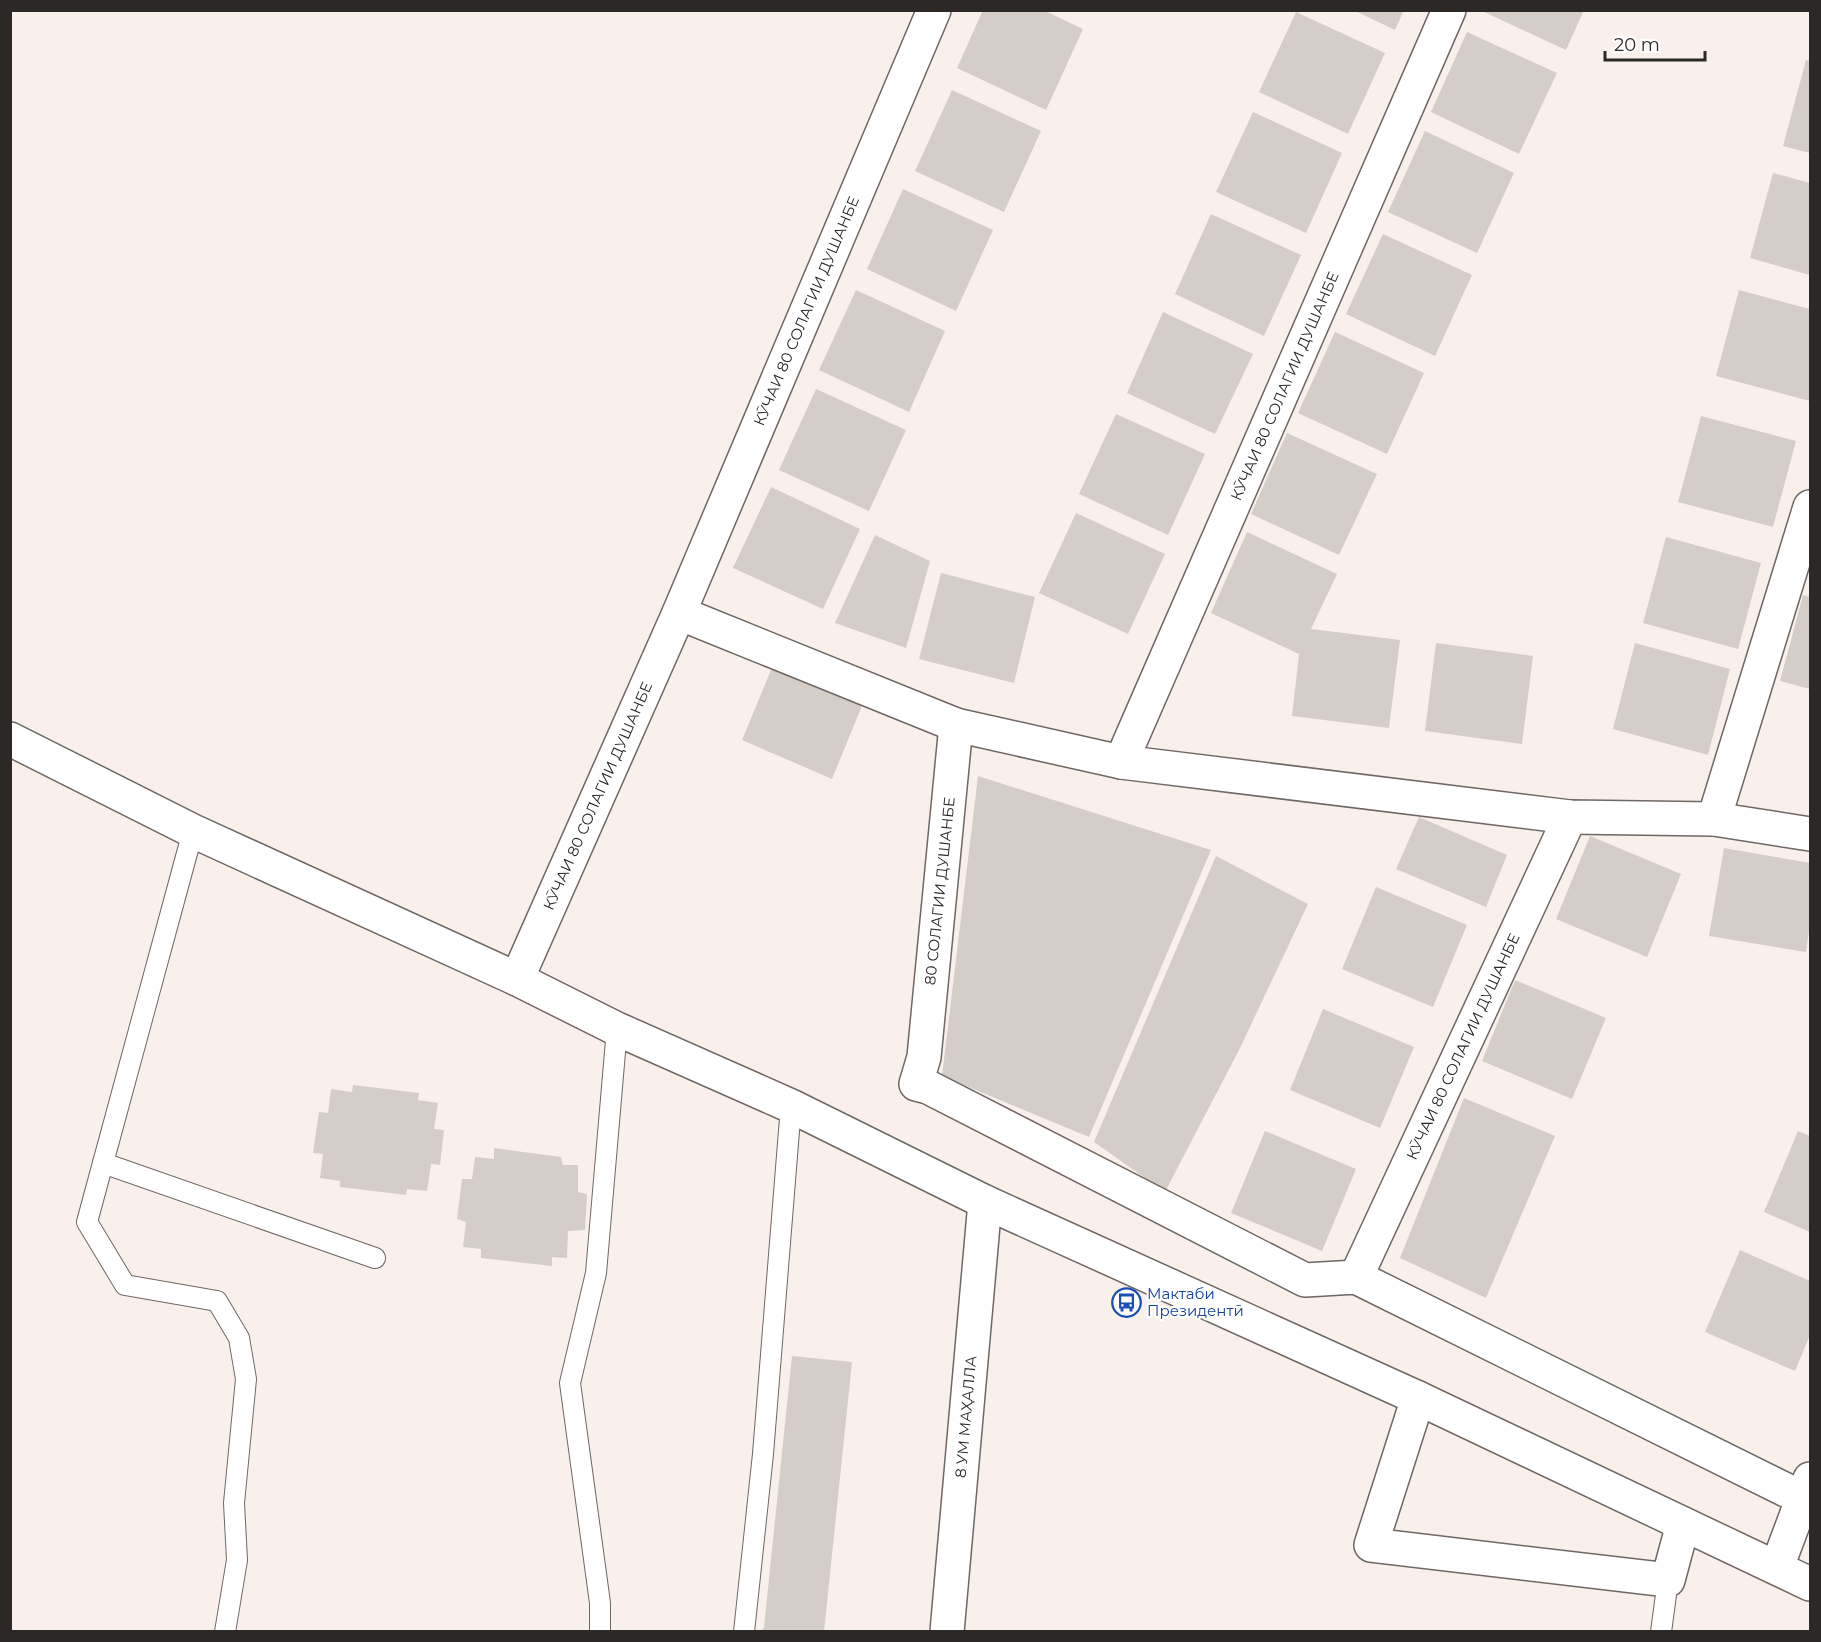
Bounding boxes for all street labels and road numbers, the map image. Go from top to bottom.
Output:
street label: КӮЧАИ 80 СОЛАГИИ ДУШАНБЕ [749,193,863,429]
street label: КӮЧАИ 80 СОЛАГИИ ДУШАНБЕ [1226,269,1343,503]
street label: КӮЧАИ 80 СОЛАГИИ ДУШАНБЕ [539,679,656,913]
street label: 80 СОЛАГИИ ДУШАНБЕ [920,796,959,986]
street label: КӮЧАИ 80 СОЛАГИИ ДУШАНБЕ [1402,930,1524,1163]
street label: 8 УМ МАҲАЛЛА [951,1355,980,1479]

